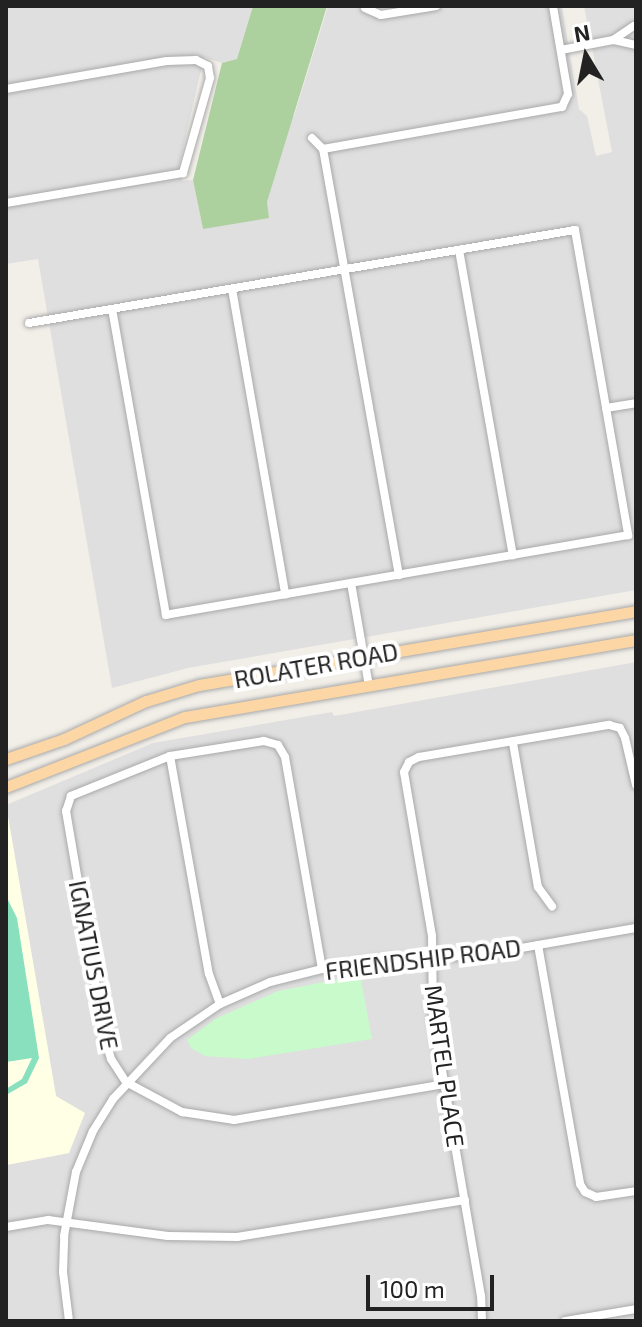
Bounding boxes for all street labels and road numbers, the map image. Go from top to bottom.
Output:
street label: ROLATER ROAD [232,636,400,694]
street label: IGNATIUS DRIVE [63,878,125,1052]
street label: FRIENDSHIP ROAD [323,933,523,985]
street label: MARTEL PLACE [419,983,471,1149]

